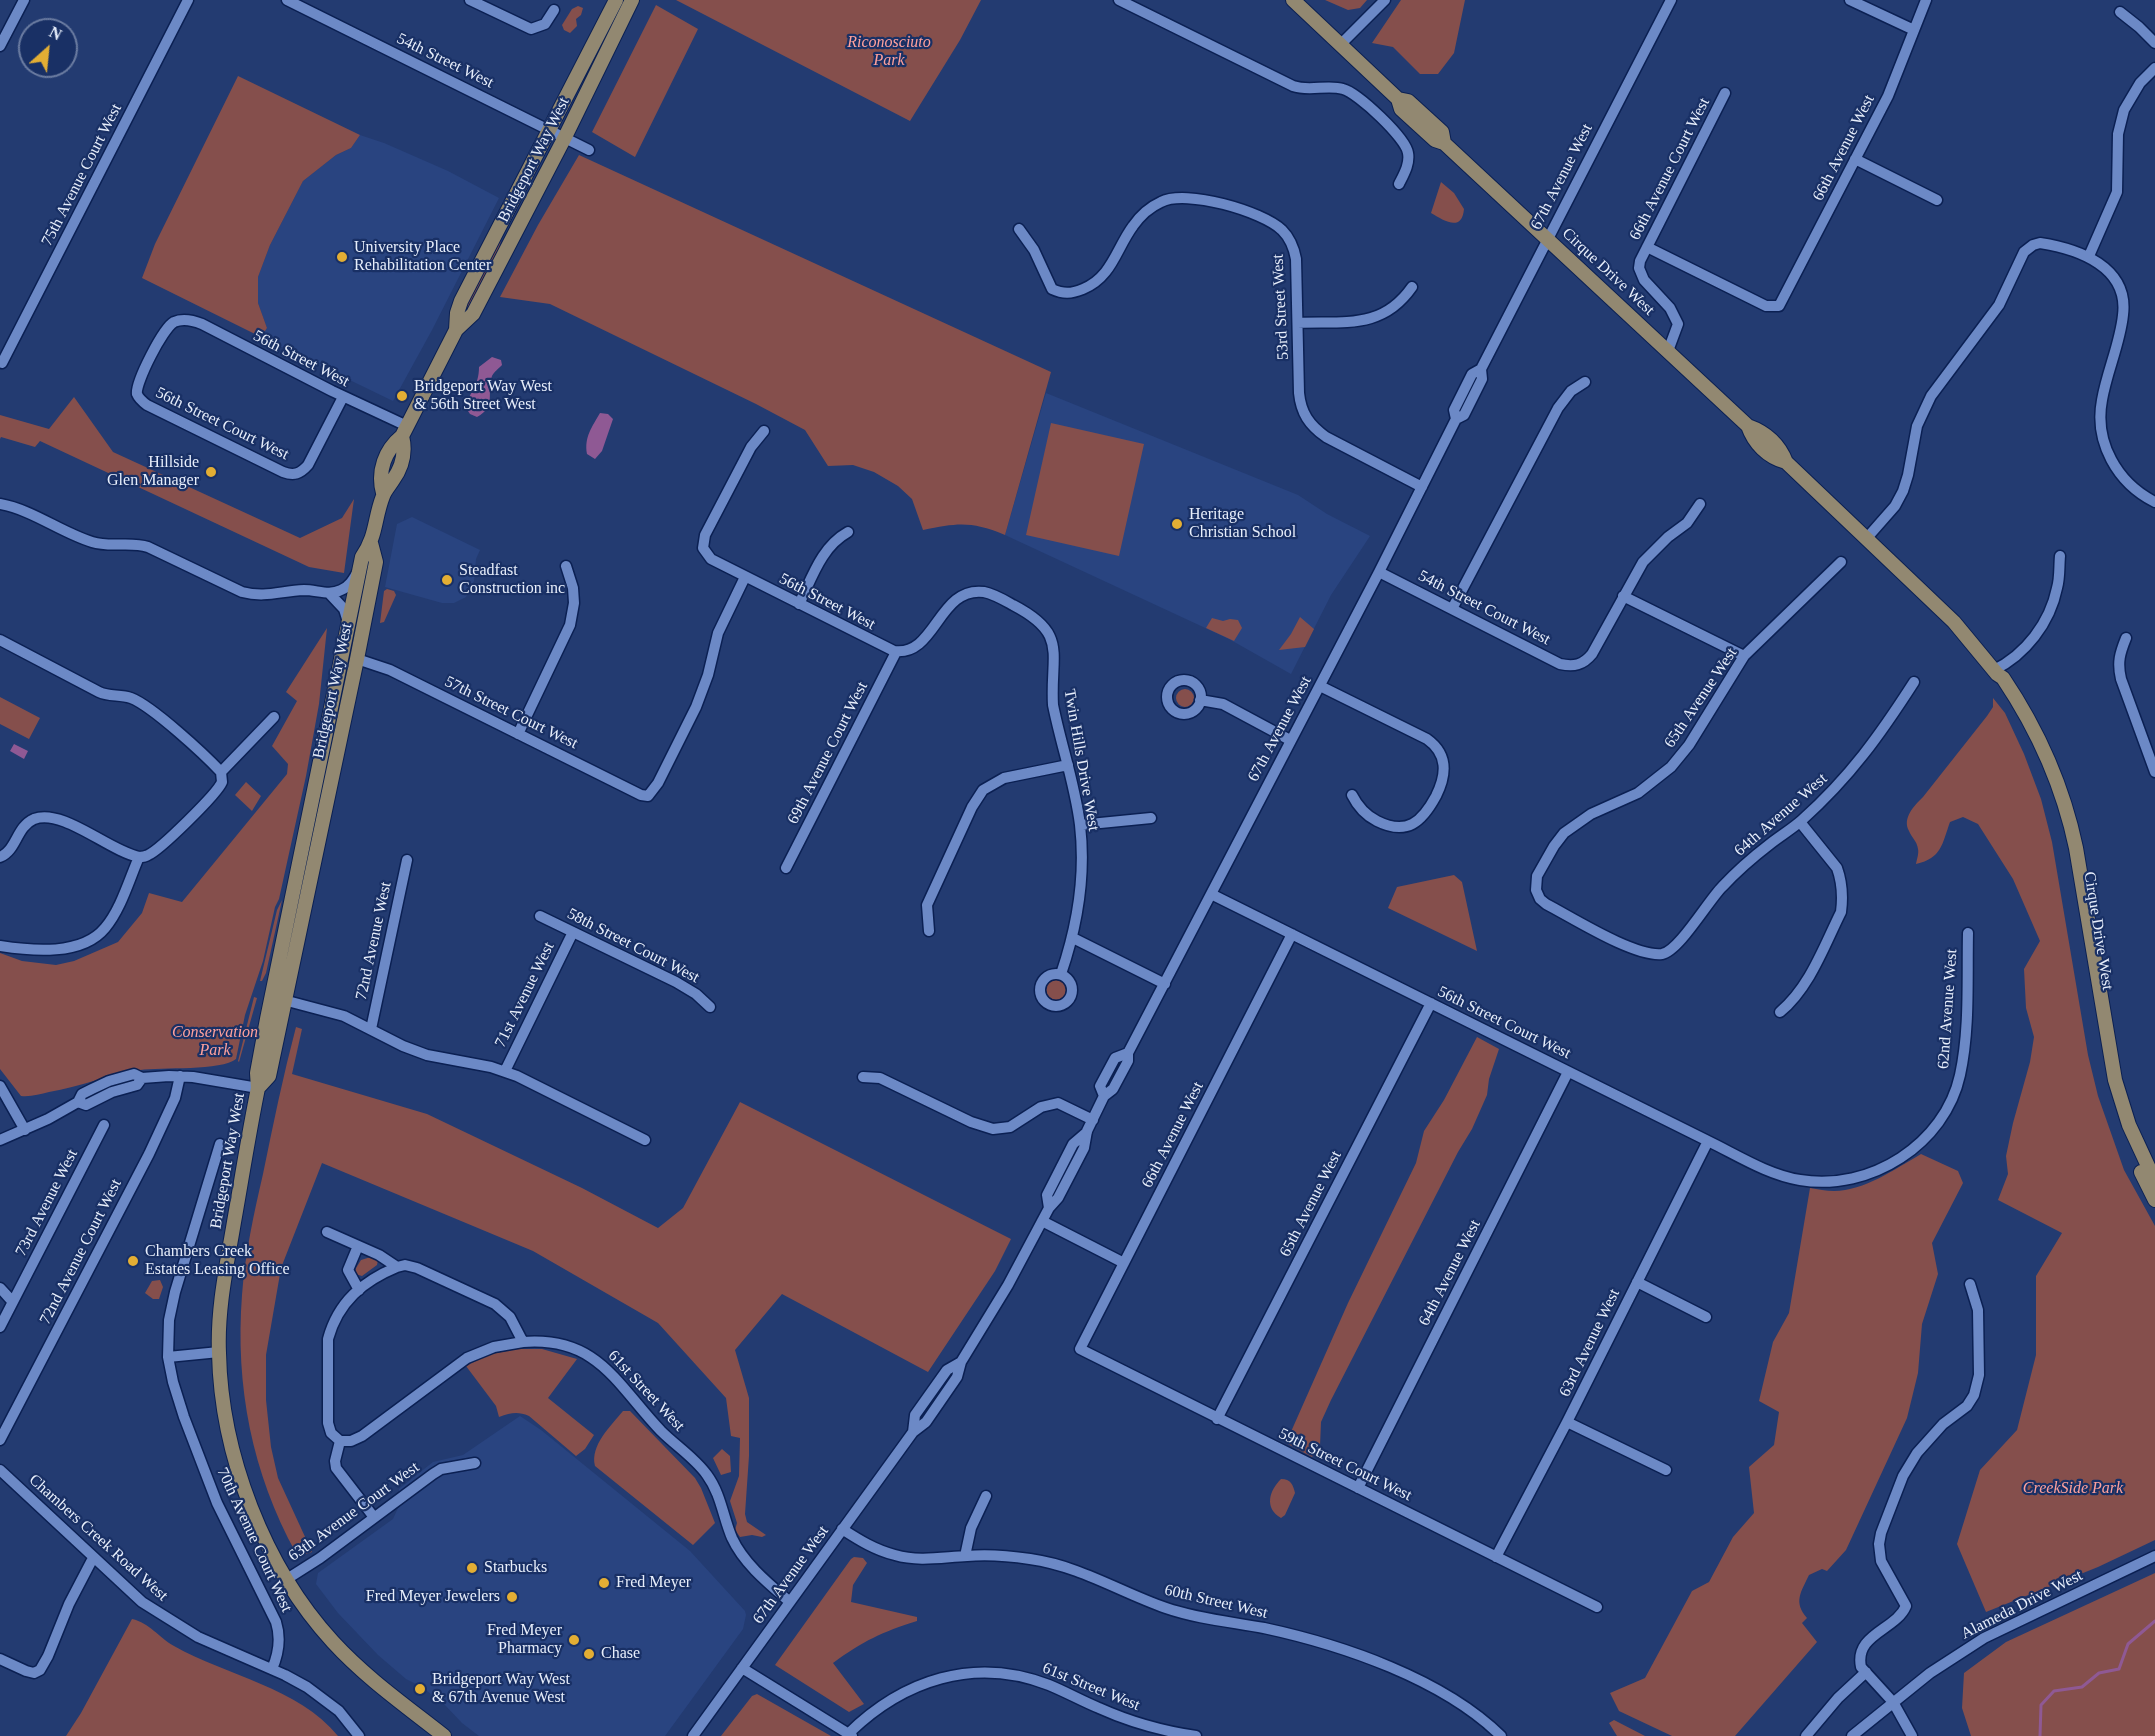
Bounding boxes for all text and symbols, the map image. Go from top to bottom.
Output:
north arrow [18,18,78,78]
text: N [46,23,65,43]
street label: 54th Street West [393,29,497,93]
park label: Riconosciuto Park [847,33,931,71]
street label: 66th Avenue West [1809,92,1879,204]
street label: Bridgeport Way West [494,94,574,226]
street label: 66th Avenue Court West [1626,95,1714,243]
street label: 75th Avenue Court West [38,101,126,249]
street label: 67th Avenue West [1527,121,1597,233]
street label: Cirque Drive West [1558,224,1658,320]
place label: University Place Rehabilitation Center [354,238,491,276]
marker: University Place Rehabilitation Center [335,250,349,264]
street label: 53rd Street West [1269,253,1293,361]
street label: 56th Street West [250,327,352,391]
place label: Bridgeport Way West & 56th Street West [414,377,552,415]
street label: 56th Street Court West [152,383,292,465]
marker: Bridgeport Way West & 56th Street West [395,389,409,403]
place label: Hillside Glen Manager [107,453,199,491]
marker: Hillside Glen Manager [204,465,218,479]
place label: Heritage Christian School [1189,505,1296,543]
marker: Heritage Christian School [1170,517,1184,531]
place label: Steadfast Construction inc [459,561,565,599]
street label: 54th Street Court West [1415,566,1553,650]
street label: 56th Street West [776,570,878,634]
marker: Steadfast Construction inc [440,573,454,587]
street label: Bridgeport Way West [309,622,357,760]
street label: 65th Avenue West [1660,644,1742,752]
street label: 57th Street Court West [441,672,581,754]
street label: 67th Avenue West [1244,673,1316,785]
street label: 69th Avenue Court West [784,679,872,827]
street label: Twin Hills Drive West [1059,688,1103,832]
street label: 64th Avenue West [1731,770,1831,860]
street label: Cirque Drive West [2079,870,2117,992]
street label: 72nd Avenue West [352,880,396,1002]
street label: 58th Street Court West [564,904,702,988]
street label: 71st Avenue West [491,939,559,1051]
street label: 62nd Avenue West [1934,948,1962,1070]
street label: 56th Street Court West [1434,982,1574,1064]
park label: Conservation Park [172,1023,258,1061]
street label: 66th Avenue West [1138,1079,1208,1191]
street label: Bridgeport Way West [207,1091,249,1231]
street label: 73rd Avenue West [12,1146,82,1260]
street label: 65th Avenue West [1276,1148,1346,1260]
street label: 72nd Avenue Court West [36,1176,126,1328]
street label: 64th Avenue West [1415,1217,1485,1329]
place label: Chambers Creek Estates Leasing Office [145,1242,290,1280]
marker: Chambers Creek Estates Leasing Office [126,1254,140,1268]
street label: 63rd Avenue West [1556,1286,1624,1400]
street label: 61st Street West [604,1347,688,1435]
street label: 59th Street Court West [1275,1424,1415,1506]
street label: 63th Avenue Court West [285,1458,423,1566]
street label: 70th Avenue Court West [212,1465,296,1615]
street label: Chambers Creek Road West [25,1470,171,1606]
park label: CreekSide Park [2023,1479,2123,1499]
street label: 67th Avenue West [749,1522,833,1628]
place label: Starbucks [484,1558,547,1578]
marker: Starbucks [465,1561,479,1575]
street label: Alameda Drive West [1958,1566,2086,1644]
place label: Fred Meyer [616,1573,691,1593]
marker: Fred Meyer [597,1576,611,1590]
street label: 60th Street West [1163,1581,1269,1623]
place label: Fred Meyer Jewelers [366,1587,500,1607]
marker: Fred Meyer Jewelers [505,1590,519,1604]
place label: Fred Meyer Pharmacy [487,1621,562,1659]
marker: Fred Meyer Pharmacy [567,1633,581,1647]
place label: Chase [601,1644,640,1664]
marker: Chase [582,1647,596,1661]
street label: 61st Street West [1039,1659,1143,1715]
place label: Bridgeport Way West & 67th Avenue West [432,1670,570,1708]
marker: Bridgeport Way West & 67th Avenue West [413,1682,427,1696]

